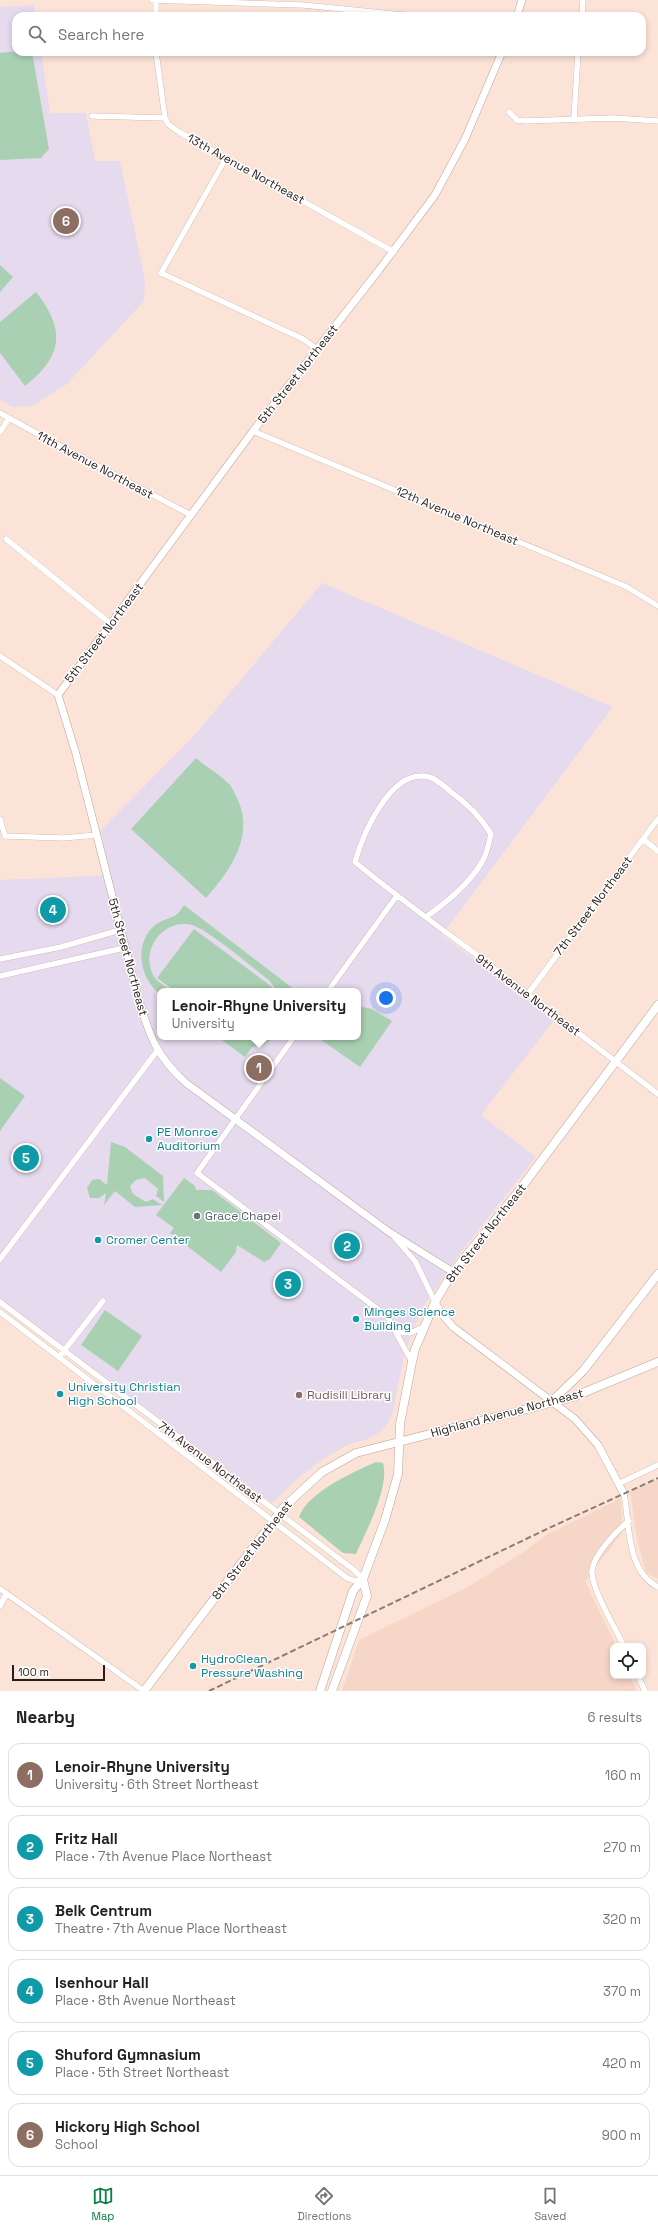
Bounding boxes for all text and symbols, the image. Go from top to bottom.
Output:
search box [12,12,646,56]
icon: search [26,23,48,45]
text: Search here [58,25,144,44]
street label: 13th Avenue Northeast [184,130,308,208]
pin: 6 [53,206,79,236]
street label: 5th Street Northeast [254,321,342,427]
street label: 11th Avenue Northeast [34,427,156,503]
street label: 12th Avenue Northeast [393,483,521,549]
street label: 5th Street Northeast [61,580,147,686]
street label: 7th Street Northeast [550,853,636,959]
pin: 4 [40,895,66,925]
street label: 5th Street Northeast [105,896,151,1018]
street label: 9th Avenue Northeast [472,950,584,1040]
popup [157,988,361,1040]
your location [376,988,396,1008]
text: Lenoir-Rhyne University [172,996,346,1015]
text: University [172,1015,235,1032]
pin: 1 [246,1053,272,1083]
place label: PE Monroe Auditorium [157,1124,220,1154]
marker: PE Monroe Auditorium [144,1134,154,1144]
pin: 5 [13,1143,39,1173]
street label: 8th Street Northeast [442,1180,530,1286]
place label: Grace Chapel [205,1208,281,1224]
marker: Grace Chapel [192,1211,202,1221]
pin: 2 [334,1231,360,1261]
place label: Cromer Center [106,1232,190,1248]
marker: Cromer Center [93,1235,103,1245]
pin: 3 [275,1269,301,1299]
place label: Minges Science Building [364,1304,455,1334]
marker: Minges Science Building [351,1314,361,1324]
place label: University Christian High School [68,1379,181,1409]
street label: Highland Avenue Northeast [429,1385,585,1441]
place label: Rudisill Library [307,1387,391,1403]
marker: University Christian High School [55,1389,65,1399]
marker: Rudisill Library [294,1390,304,1400]
street label: 7th Avenue Northeast [155,1418,265,1506]
street label: 8th Street Northeast [208,1497,296,1603]
map controls [610,1643,646,1679]
button: locate [610,1643,646,1679]
place label: HydroClean Pressure Washing [201,1651,303,1681]
marker: HydroClean Pressure Washing [188,1661,198,1671]
scale bar [12,1663,105,1682]
text: 100 m [18,1665,49,1679]
text: Nearby [16,1706,75,1728]
text: 6 results [588,1709,642,1726]
text: Lenoir-Rhyne University [55,1757,230,1776]
text: 1 [27,1767,33,1784]
text: 160 m [605,1767,641,1784]
text: University · 6th Street Northeast [55,1776,259,1793]
text: Fritz Hall [55,1829,118,1848]
text: 2 [26,1839,34,1856]
text: 270 m [603,1839,641,1856]
text: Place · 7th Avenue Place Northeast [55,1848,272,1865]
text: Belk Centrum [55,1901,152,1920]
text: 3 [26,1911,34,1928]
text: 320 m [602,1911,641,1928]
text: Theatre · 7th Avenue Place Northeast [55,1920,287,1937]
text: Isenhour Hall [55,1973,149,1992]
text: 4 [26,1983,34,2000]
text: 370 m [603,1983,641,2000]
text: Place · 8th Avenue Northeast [55,1992,236,2009]
text: Shuford Gymnasium [55,2045,201,2064]
text: 5 [26,2055,34,2072]
text: 420 m [602,2055,641,2072]
text: Place · 5th Street Northeast [55,2064,229,2081]
text: Hickory High School [55,2117,200,2136]
text: 6 [26,2127,34,2144]
text: 900 m [602,2127,641,2144]
text: School [55,2136,98,2153]
tab: Map [92,2185,114,2223]
tab: Directions [297,2185,351,2223]
tab: Saved [534,2185,566,2223]

